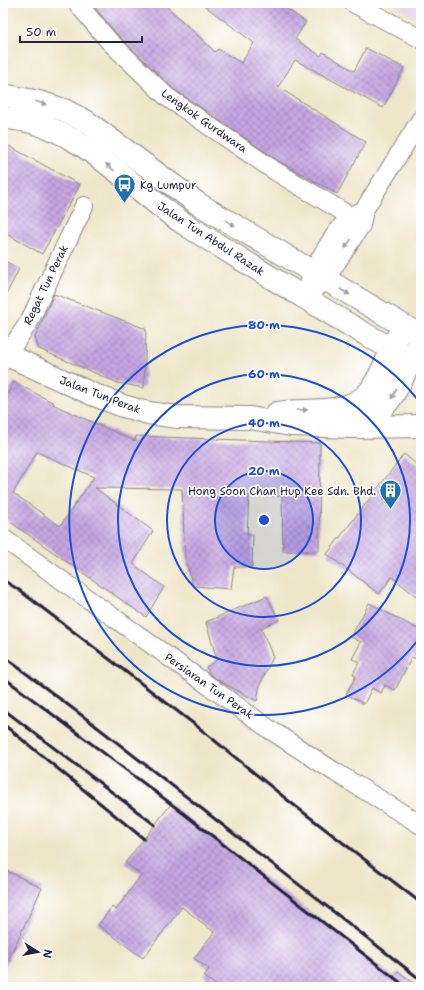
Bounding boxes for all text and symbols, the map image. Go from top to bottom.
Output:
scale bar [20,18,142,44]
text: 50 m [26,24,56,40]
street label: Lengkok Gurdwara [158,86,250,156]
one-way arrow [36,100,48,106]
one-way arrow [105,163,116,172]
bus stop icon: Kg Lumpur [112,172,138,205]
place label: Kg Lumpur [140,178,196,193]
street label: Jalan Tun Abdul Razak [155,199,267,279]
one-way arrow [225,219,236,227]
one-way arrow [344,239,352,249]
street label: Regat Tun Perak [20,242,72,328]
one-way arrow [339,289,351,296]
text: 80 m [248,317,280,333]
text: 60 m [248,366,280,382]
street label: Jalan Tun Perak [57,373,143,417]
one-way arrow [390,388,397,400]
one-way arrow [296,407,309,413]
text: 40 m [248,415,280,431]
text: 20 m [248,463,280,479]
building icon: Hong Soon Chan Hup Kee Sdn. Bhd. [378,478,404,511]
place label: Hong Soon Chan Hup Kee Sdn. Bhd. [188,484,376,499]
centre of rings [257,513,271,527]
street label: Persiaran Tun Perak [162,650,256,722]
north arrow [18,932,58,972]
text: N [39,948,56,960]

